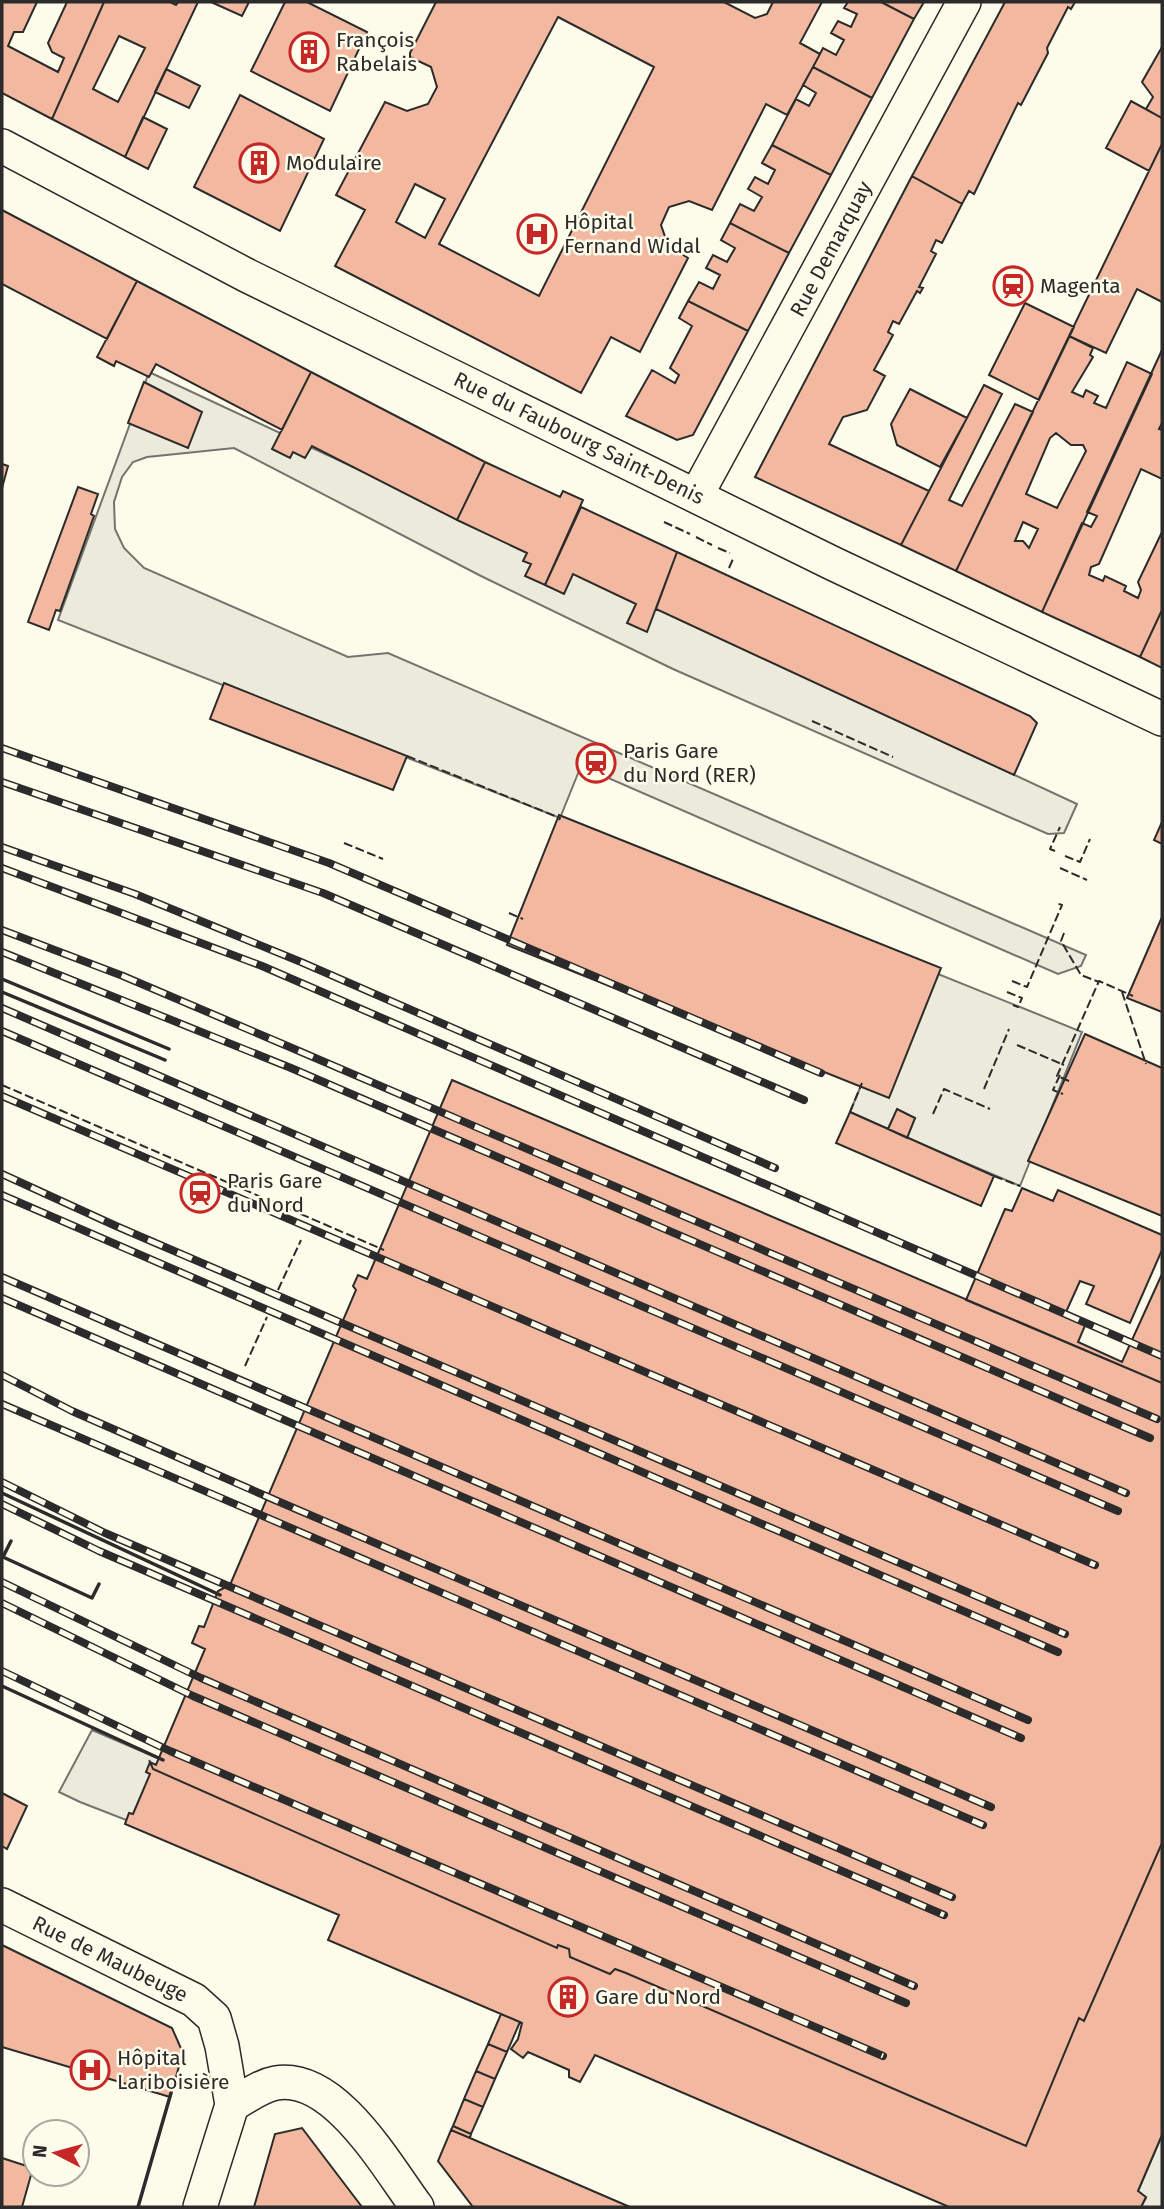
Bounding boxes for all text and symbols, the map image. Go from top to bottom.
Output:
place label: François Rabelais [336,27,417,77]
building icon: François Rabelais [288,31,330,73]
building icon: Modulaire [238,142,280,184]
place label: Modulaire [286,150,382,176]
street label: Rue Demarquay [784,176,878,321]
place label: Hôpital Fernand Widal [564,209,700,259]
hospital icon: Hôpital Fernand Widal [516,213,558,255]
station icon: Magenta [992,265,1034,307]
place label: Magenta [1040,273,1121,299]
street label: Rue du Faubourg Saint-Denis [449,366,709,510]
place label: Paris Gare du Nord (RER) [623,738,756,788]
station icon: Paris Gare du Nord (RER) [575,742,617,784]
place label: Paris Gare du Nord [227,1168,322,1218]
station icon: Paris Gare du Nord [179,1172,221,1214]
street label: Rue de Maubeuge [28,1910,192,2008]
building icon: Gare du Nord [547,1976,589,2018]
place label: Gare du Nord [595,1984,721,2010]
place label: Hôpital Lariboisière [117,2045,229,2095]
hospital icon: Hôpital Lariboisière [69,2049,111,2091]
north arrow [21,2118,91,2188]
text: N [27,2144,52,2159]

